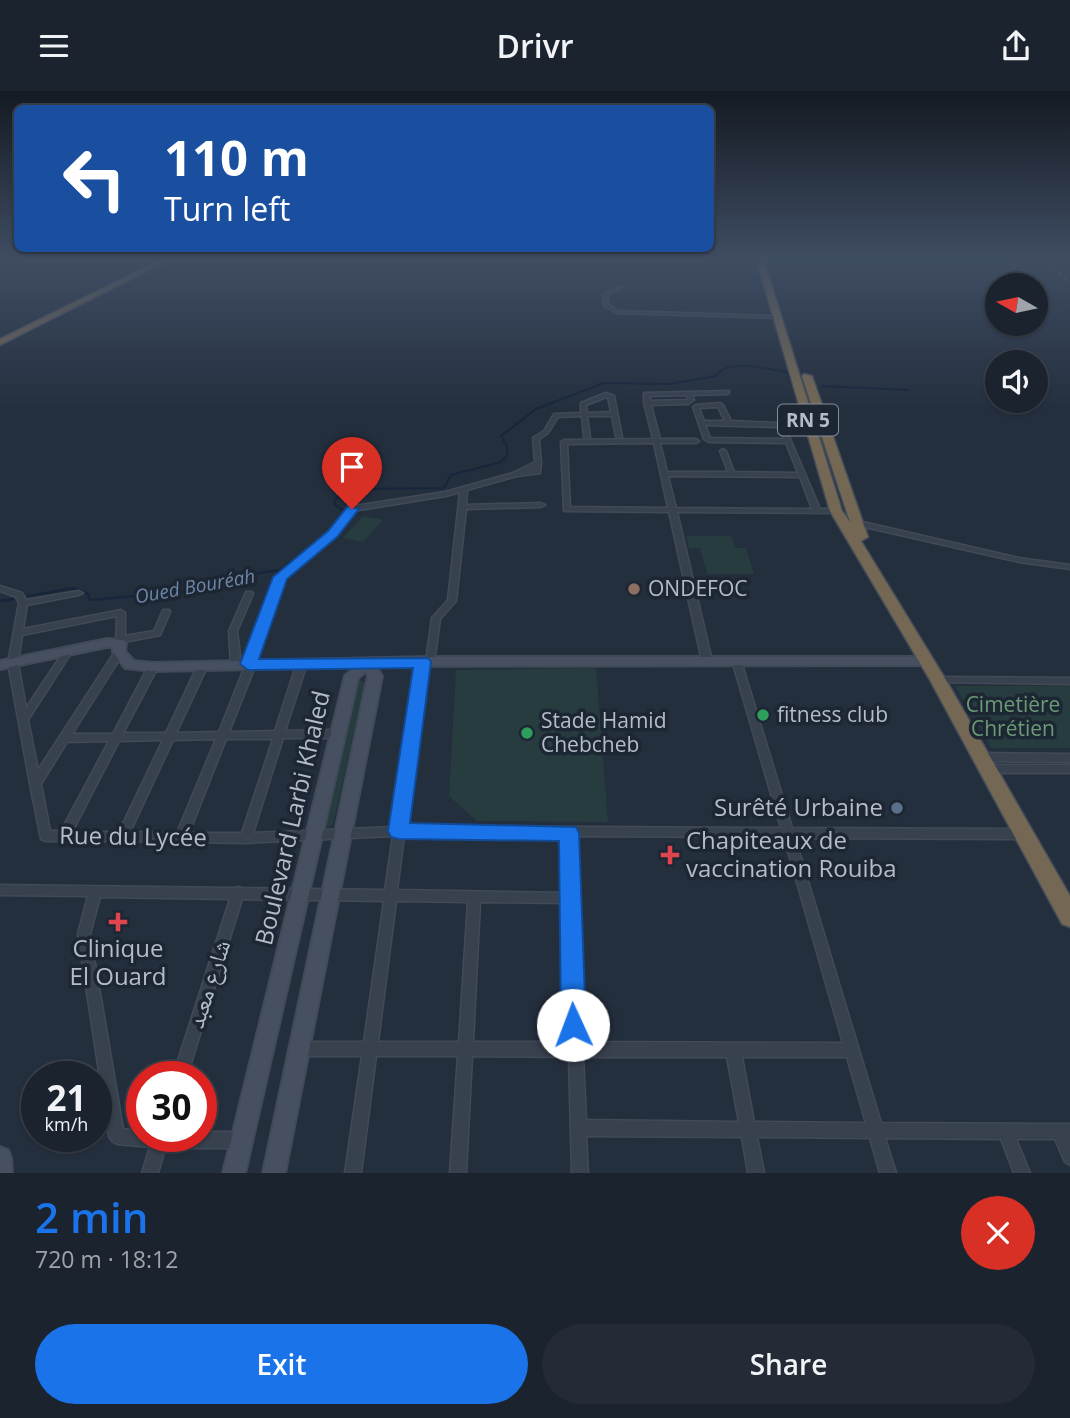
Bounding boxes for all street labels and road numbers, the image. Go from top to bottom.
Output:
road number: RN 5 [778,405,838,435]
street label: Boulevard Larbi Khaled [246,687,337,948]
street label: Rue du Lycée [59,818,207,853]
street label: شارع معبد [178,935,237,1032]

